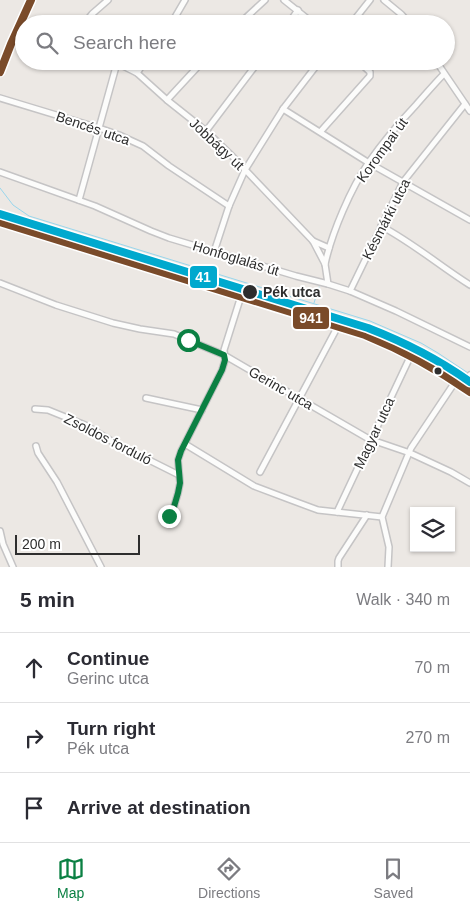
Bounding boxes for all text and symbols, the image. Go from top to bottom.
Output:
search box [15,15,455,70]
icon: search [33,29,61,57]
text: Search here [73,32,177,53]
street label: Bencés utca [54,108,132,148]
street label: Jobbágy út [186,115,248,173]
street label: Korompai út [353,115,411,185]
street label: Késmárki utca [359,176,413,262]
street label: Honfoglalás út [191,237,281,279]
line badge: 41 [189,265,218,289]
text: 41 [195,269,211,285]
marker: Pék utca [241,283,259,301]
place label: Pék utca [263,284,321,300]
line badge: 941 [292,306,330,330]
text: 941 [299,310,323,326]
route start [177,329,200,352]
street label: Gerinc utca [246,363,316,413]
unlabelled marker [433,366,443,376]
street label: Magyar utca [350,395,398,471]
street label: Zsoldos forduló [62,410,154,468]
route end [158,505,181,528]
map controls [410,507,455,552]
button: layers [410,507,455,552]
scale bar [15,532,140,555]
text: 200 m [22,536,61,552]
text: 5 min [20,588,75,611]
text: Walk · 340 m [356,591,450,608]
text: Continue [67,648,149,669]
icon: ahead [20,654,48,682]
text: 70 m [414,659,450,676]
text: Gerinc utca [67,670,149,687]
text: Turn right [67,718,155,739]
icon: right [20,724,48,752]
text: 270 m [406,729,450,746]
text: Pék utca [67,740,129,757]
icon: arrive [20,794,48,822]
text: Arrive at destination [67,797,251,818]
tab: Map [57,855,85,901]
tab: Directions [198,855,260,901]
tab: Saved [374,855,413,901]

